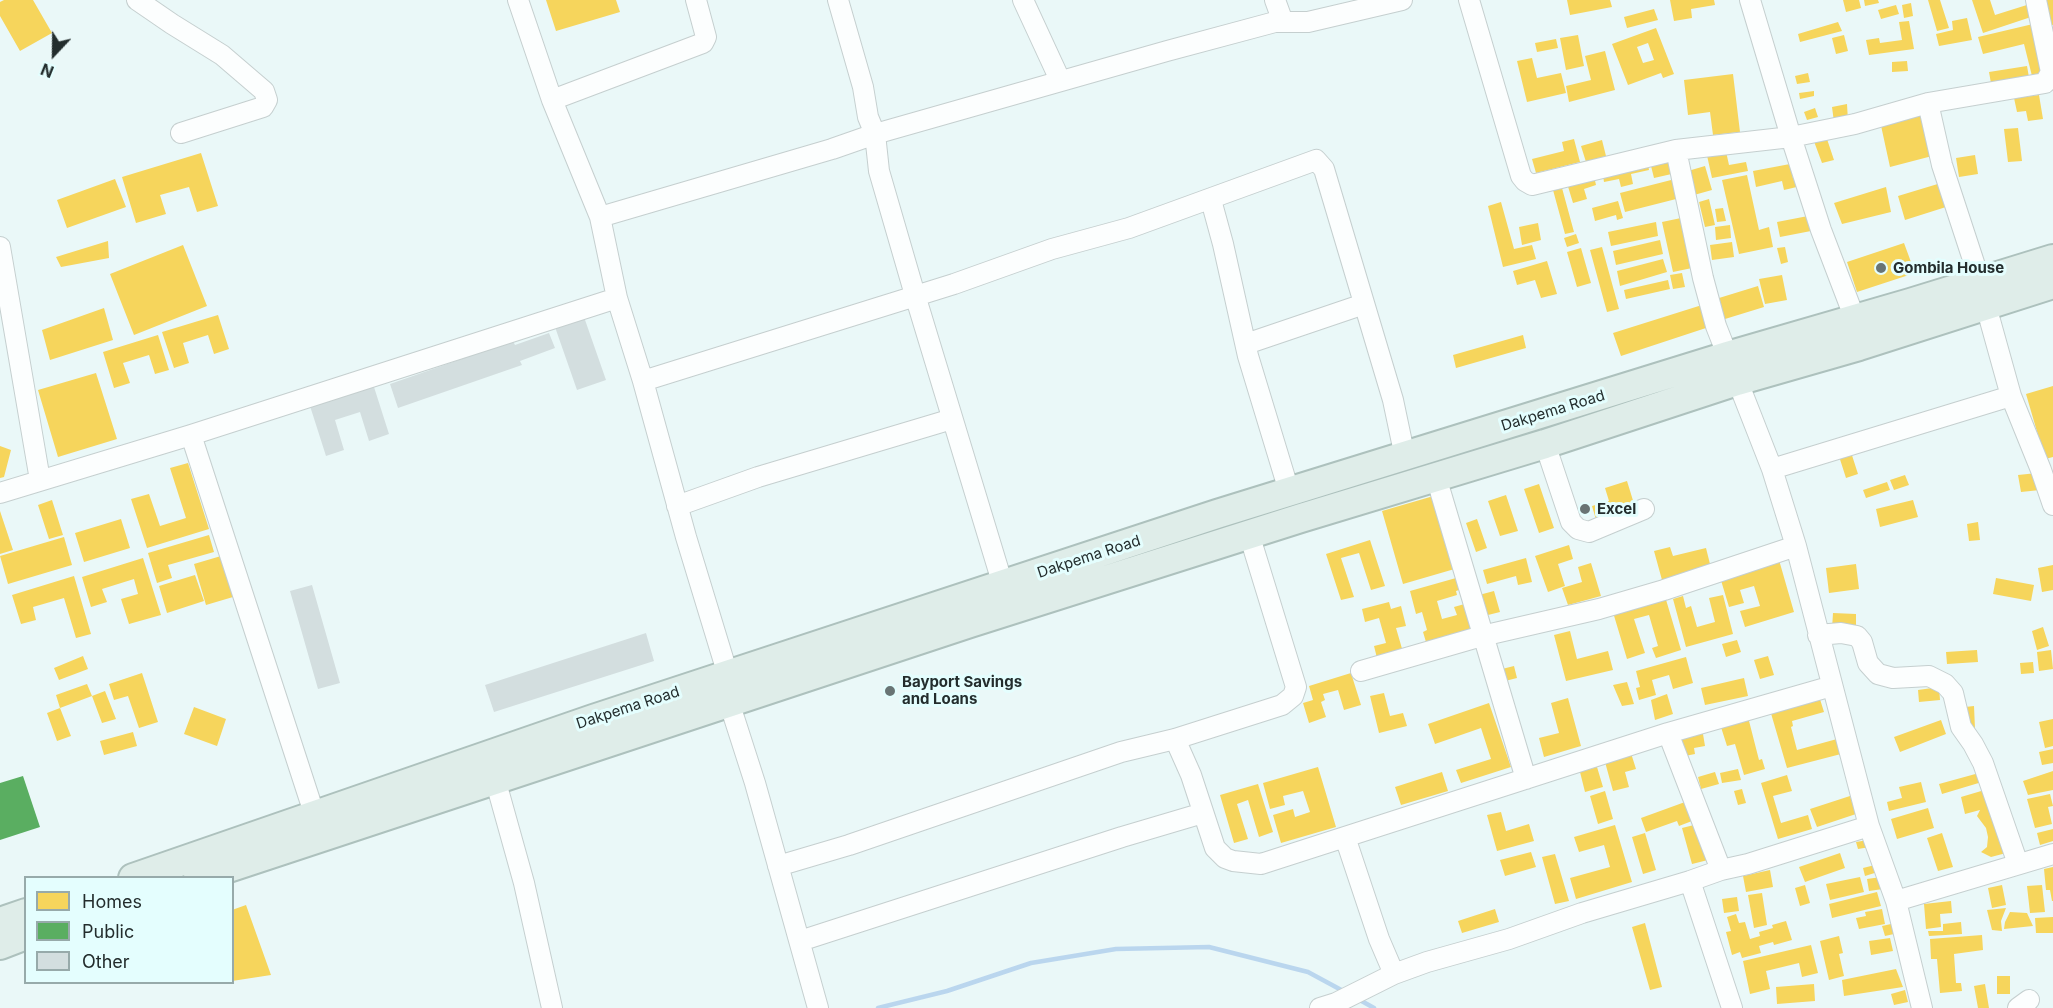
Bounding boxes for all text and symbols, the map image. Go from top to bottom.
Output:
north arrow [24,24,84,84]
text: N [38,59,57,82]
place label: Gombila House [1893,259,2004,277]
marker: Gombila House [1874,261,1888,275]
street label: Dakpema Road [1499,387,1607,435]
place label: Excel [1597,500,1636,518]
marker: Excel [1578,502,1592,516]
street label: Dakpema Road [1035,532,1143,582]
place label: Bayport Savings and Loans [902,673,1022,708]
street label: Dakpema Road [574,683,682,733]
marker: Bayport Savings and Loans [883,684,897,698]
legend [24,876,234,984]
text: Homes [82,891,142,912]
text: Public [82,921,134,942]
text: Other [82,951,130,972]

